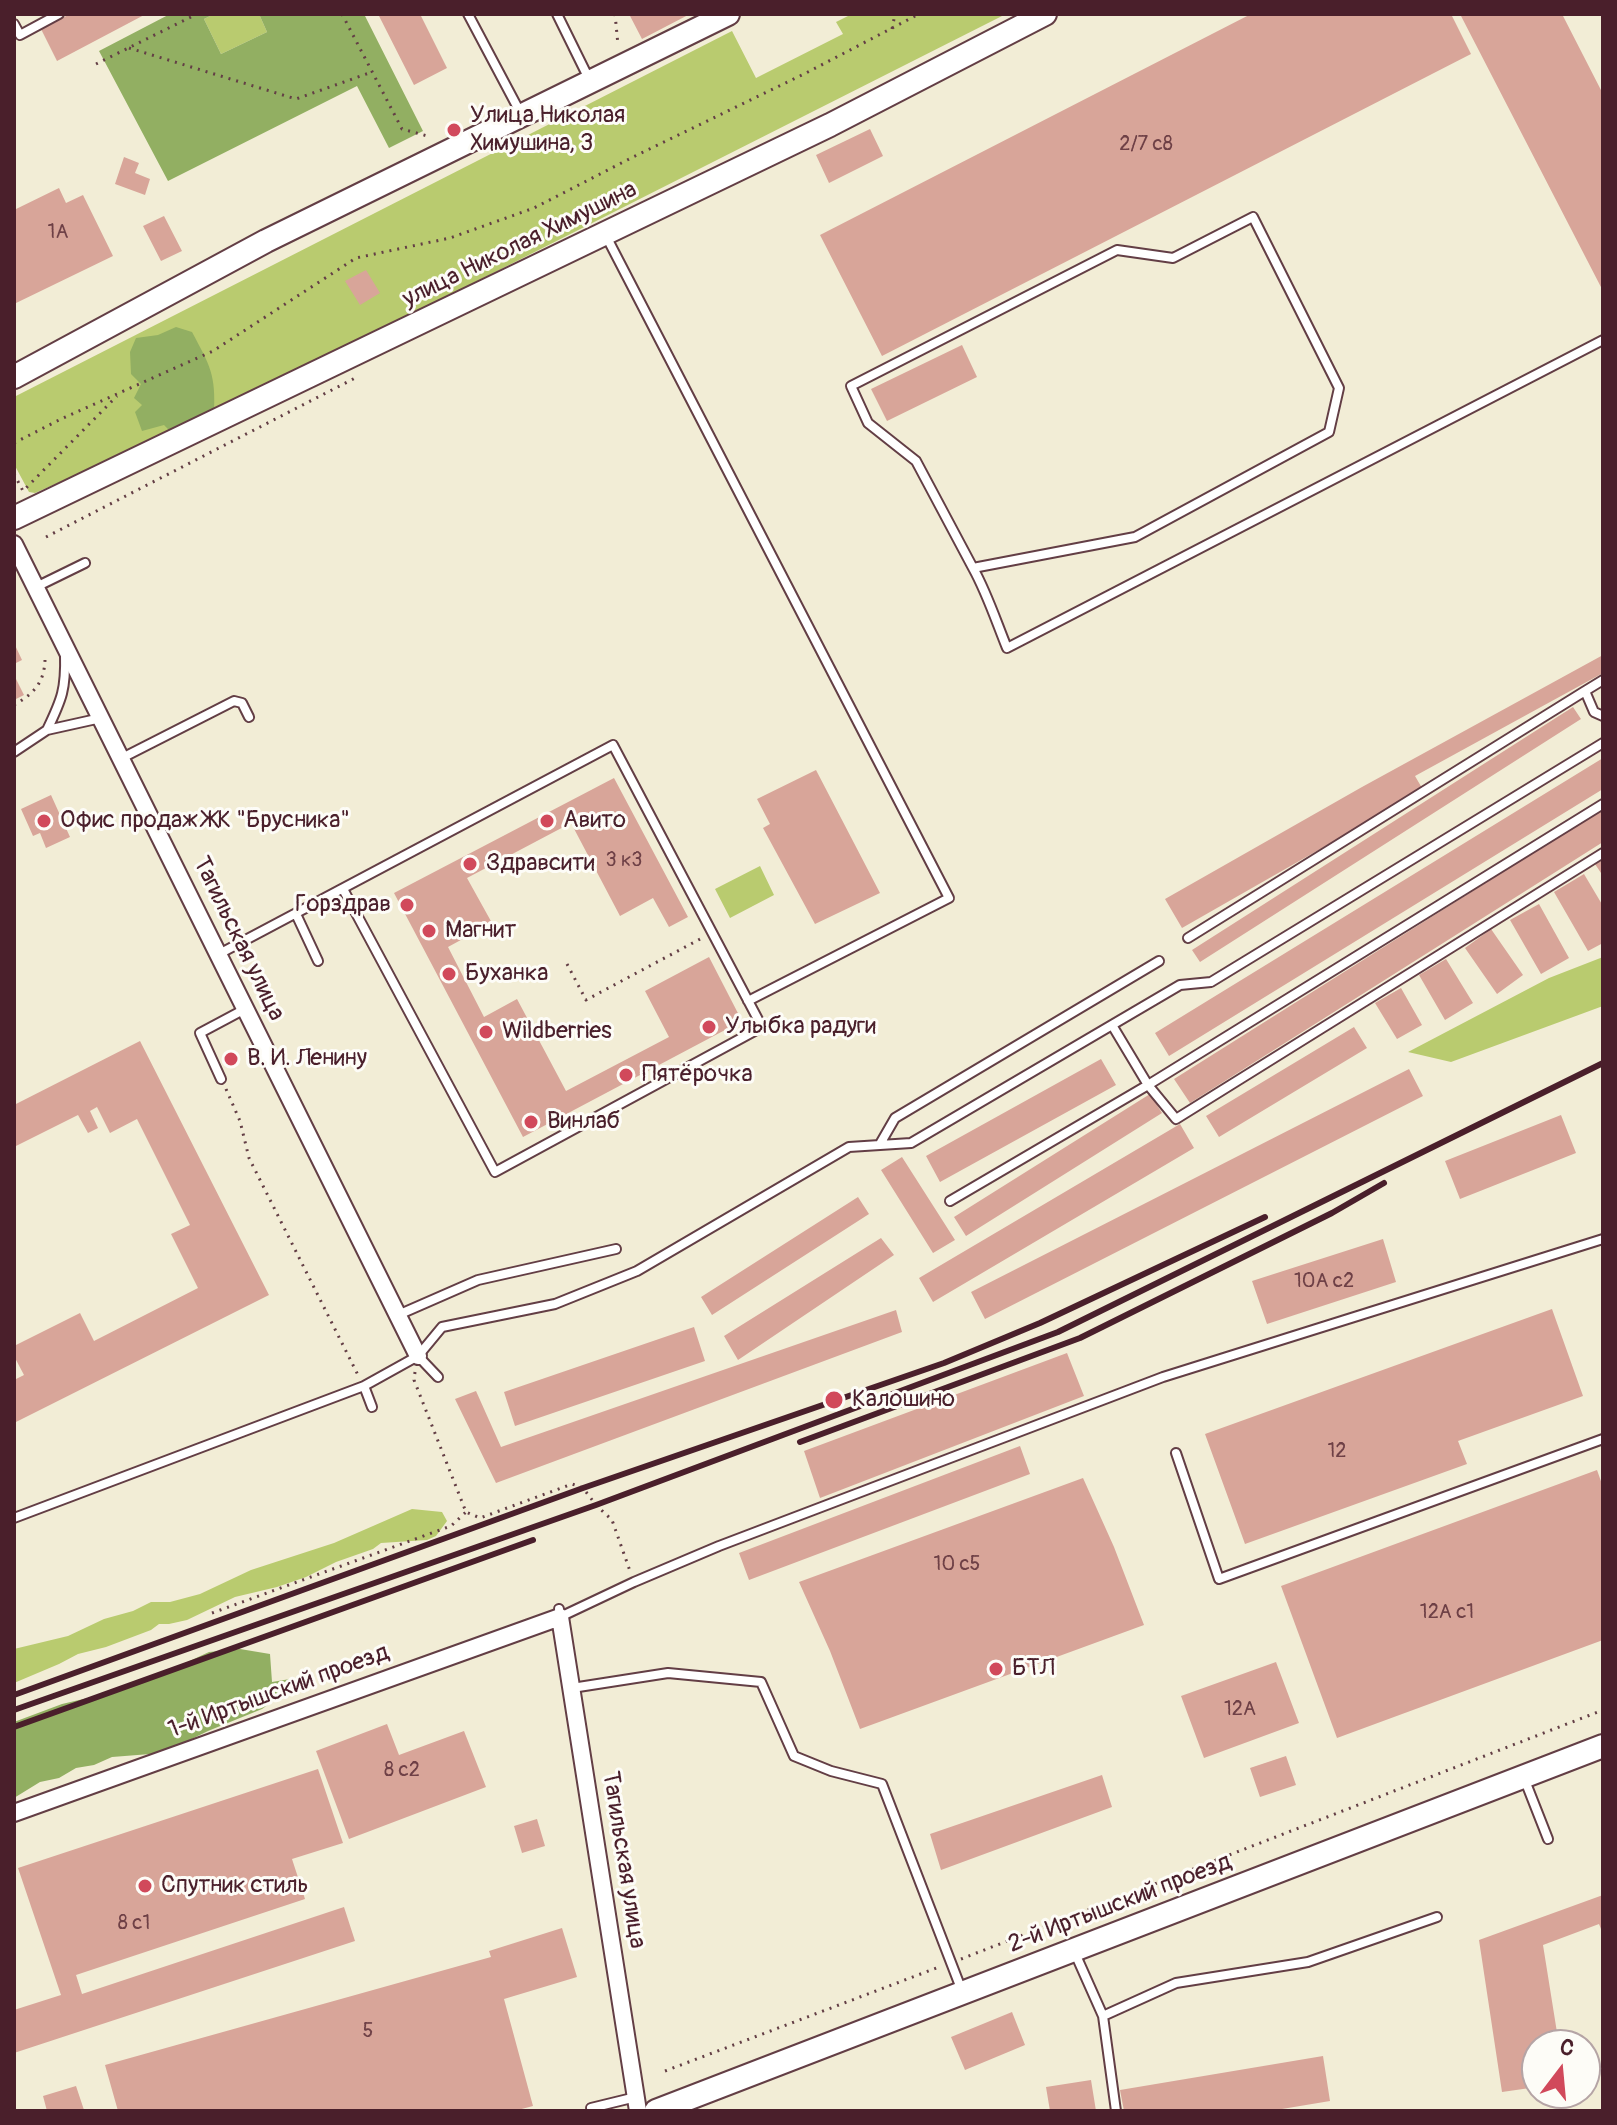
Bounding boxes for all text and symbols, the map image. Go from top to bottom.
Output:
place label: Улица Николая Химушина, 3 [470,102,625,158]
marker: Улица Николая Химушина, 3 [445,121,463,139]
house number: 2/7 с8 [1119,133,1173,157]
street label: улица Николая Химушина [398,176,642,314]
house number: 1А [48,221,68,245]
place label: Офис продаж ЖК "Брусника" [60,807,350,835]
place label: Авито [563,807,626,835]
marker: Офис продаж ЖК "Брусника" [35,812,53,830]
marker: Авито [538,812,556,830]
house number: 3 к3 [606,849,642,873]
place label: Здравсити [486,850,595,878]
street label: Тагильская улица [186,852,290,1026]
marker: Здравсити [461,855,479,873]
place label: Горздрав [295,891,391,919]
marker: Горздрав [398,896,416,914]
place label: Магнит [445,917,516,945]
marker: Магнит [420,922,438,940]
place label: Буханка [465,960,548,988]
marker: Буханка [440,965,458,983]
place label: Улыбка радуги [725,1013,876,1041]
place label: Wildberries [502,1018,612,1046]
marker: Улыбка радуги [700,1018,718,1036]
marker: Wildberries [477,1023,495,1041]
place label: В. И. Ленину [247,1045,367,1073]
marker: В. И. Ленину [222,1050,240,1068]
place label: Пятёрочка [642,1061,753,1089]
marker: Пятёрочка [617,1066,635,1084]
place label: Винлаб [547,1108,620,1136]
marker: Винлаб [522,1113,540,1131]
house number: 10А с2 [1294,1270,1354,1294]
place label: Калошино [852,1386,955,1414]
marker: Калошино [823,1389,845,1411]
house number: 12 [1328,1440,1346,1464]
house number: 10 с5 [934,1553,980,1577]
house number: 12А с1 [1420,1601,1474,1625]
street label: 1-й Иртышский проезд [165,1639,393,1745]
place label: БТЛ [1012,1655,1054,1683]
marker: БТЛ [987,1660,1005,1678]
house number: 12А [1224,1698,1256,1722]
house number: 8 с2 [384,1759,420,1783]
street label: Тагильская улица [595,1769,651,1951]
street label: 2-й Иртышский проезд [1004,1848,1236,1960]
place label: Спутник стиль [161,1872,309,1900]
marker: Спутник стиль [136,1877,154,1895]
house number: 8 с1 [118,1912,150,1936]
house number: 5 [363,2020,373,2044]
north arrow [1521,2029,1601,2109]
text: С [1557,2033,1577,2063]

